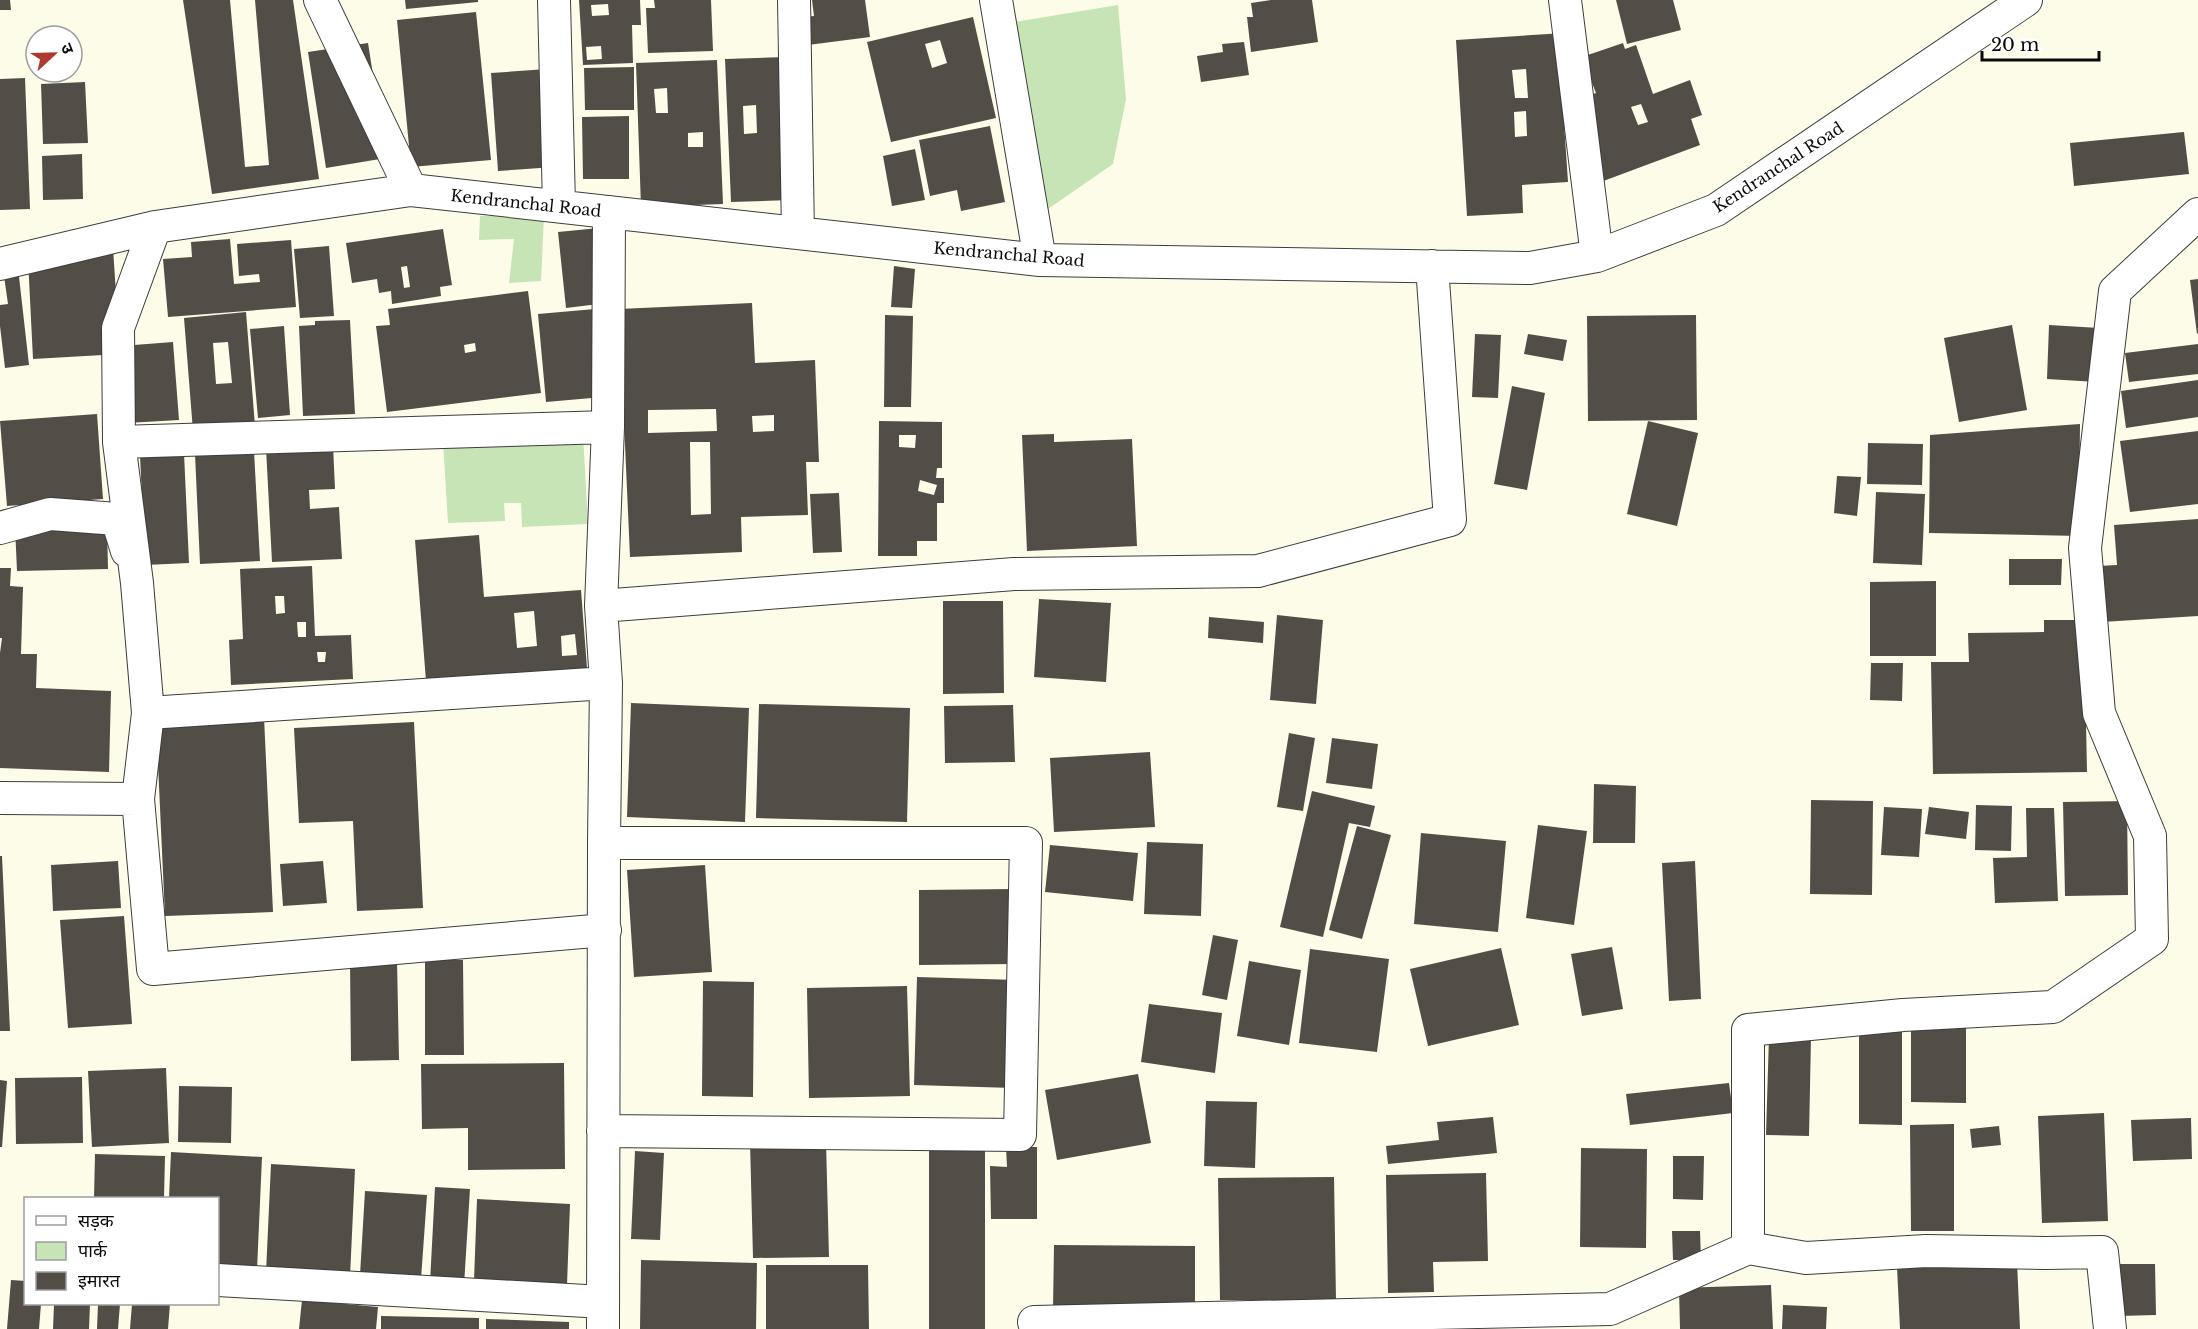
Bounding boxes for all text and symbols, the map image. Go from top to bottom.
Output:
north arrow [24,24,84,84]
scale bar [1982,24,2099,62]
text: 20 m [1991,34,2039,56]
text: उ [57,40,79,57]
street label: Kendranchal Road [1709,117,1847,217]
street label: Kendranchal Road [450,185,603,221]
street label: Kendranchal Road [933,237,1085,271]
legend [24,1197,219,1305]
text: सड़क [78,1210,115,1232]
text: पार्क [78,1240,108,1262]
text: इमारत [78,1270,121,1292]

